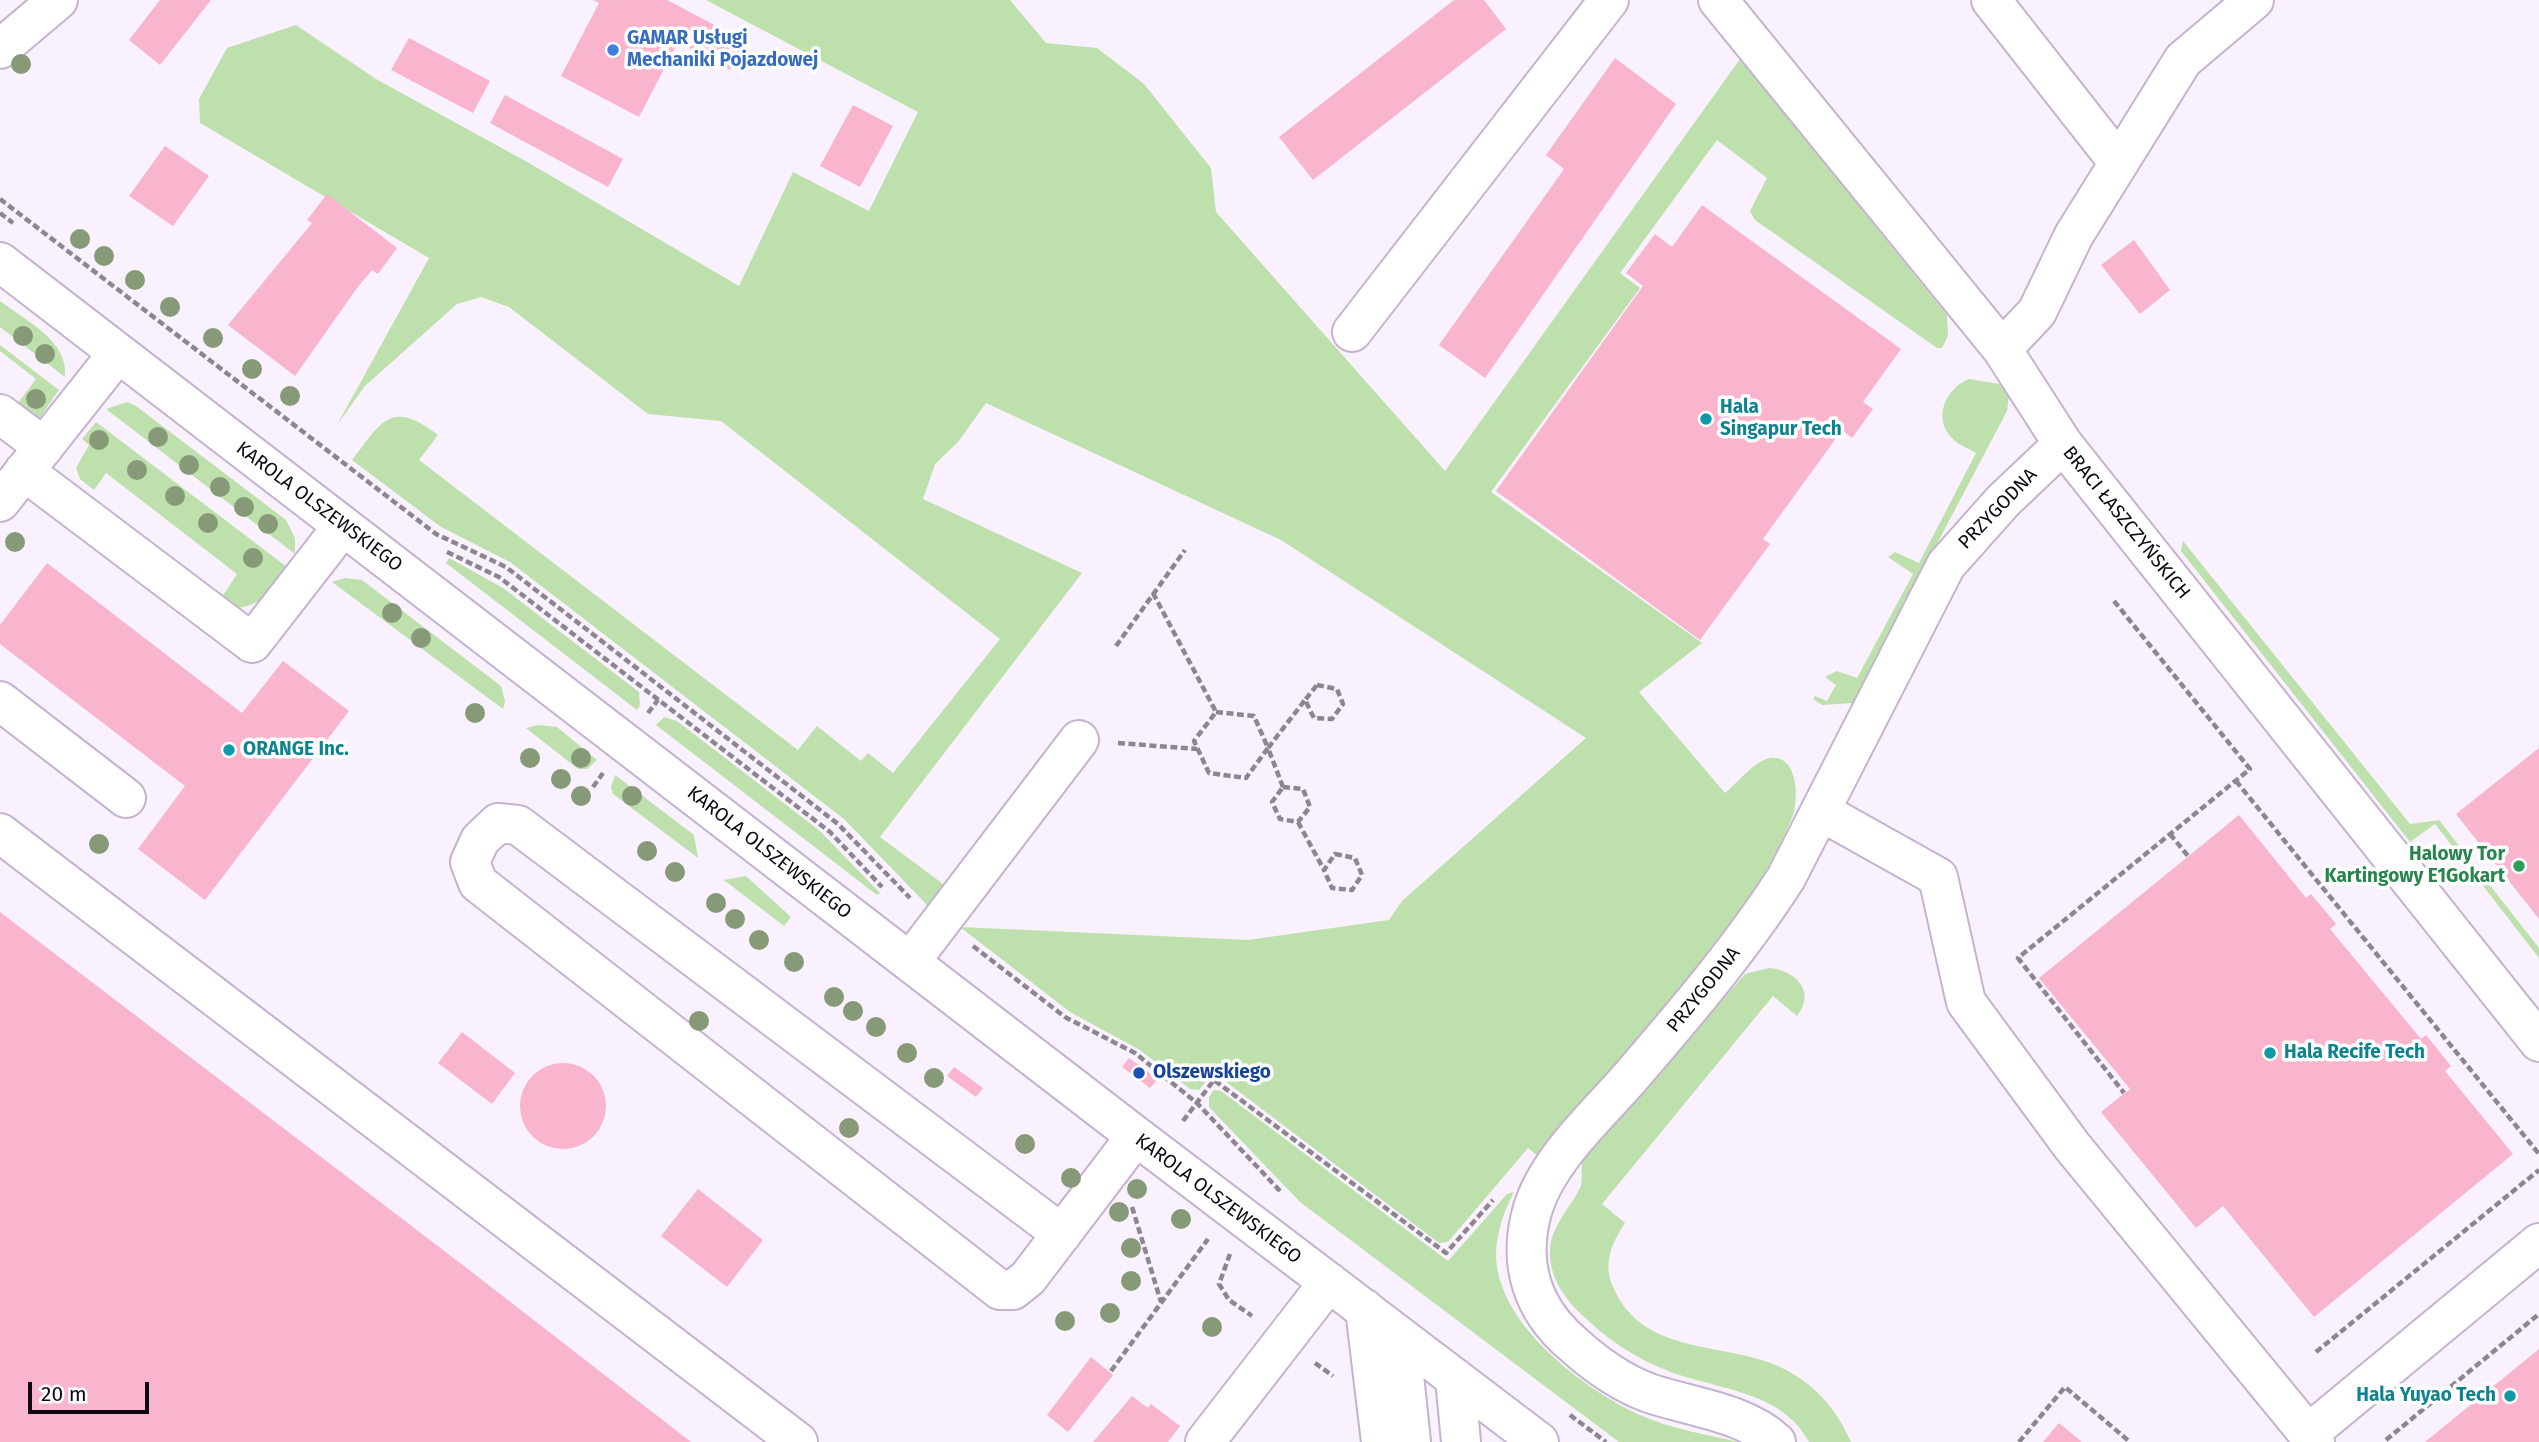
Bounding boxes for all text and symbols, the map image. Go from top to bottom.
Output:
place label: GAMAR Usługi Mechaniki Pojazdowej [627,28,818,72]
marker: GAMAR Usługi Mechaniki Pojazdowej [605,42,621,58]
place label: Hala Singapur Tech [1720,397,1842,441]
marker: Hala Singapur Tech [1698,411,1714,427]
street label: KAROLA OLSZEWSKIEGO [231,437,407,577]
street label: BRACI ŁASZCZYŃSKICH [2057,442,2195,604]
street label: PRZYGODNA [1954,464,2042,554]
place label: ORANGE Inc. [243,739,349,761]
marker: ORANGE Inc. [221,742,237,758]
street label: KAROLA OLSZEWSKIEGO [682,782,856,924]
place label: Halowy Tor Kartingowy E1Gokart [2325,844,2505,888]
marker: Halowy Tor Kartingowy E1Gokart [2511,858,2527,874]
street label: PRZYGODNA [1663,943,1745,1037]
place label: Hala Recife Tech [2284,1042,2425,1064]
marker: Hala Recife Tech [2262,1045,2278,1061]
place label: Olszewskiego [1153,1062,1271,1084]
marker: Olszewskiego [1131,1065,1147,1081]
street label: KAROLA OLSZEWSKIEGO [1130,1129,1306,1269]
scale bar [32,1368,152,1412]
text: 20 m [41,1381,87,1407]
place label: Hala Yuyao Tech [2356,1385,2496,1407]
marker: Hala Yuyao Tech [2502,1388,2518,1404]

